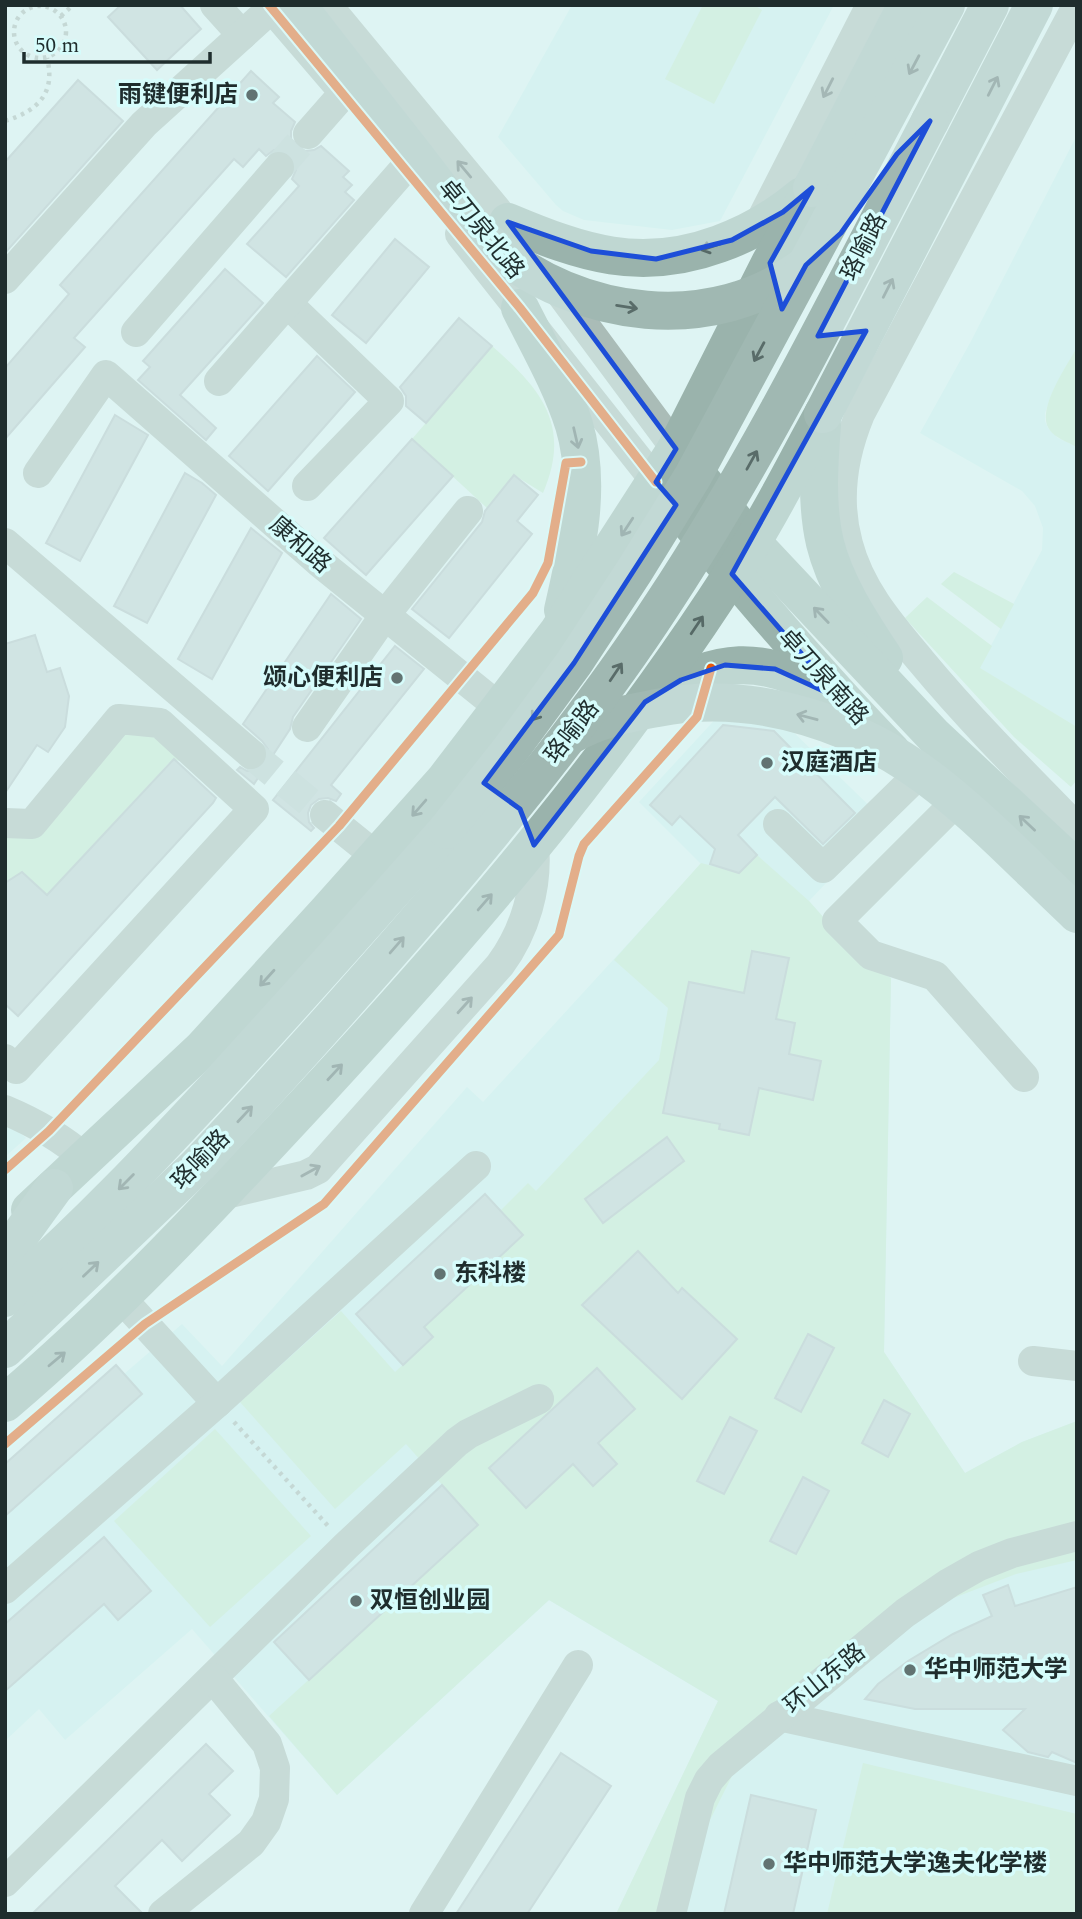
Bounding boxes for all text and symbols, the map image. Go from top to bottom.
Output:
scale bar [24,21,210,65]
text: 50 m [35,30,79,62]
one-way arrow [907,55,921,75]
one-way arrow [986,76,1000,97]
place label: 雨键便利店 [118,77,238,113]
one-way arrow [821,77,835,98]
marker: 雨键便利店 [244,87,260,103]
one-way arrow [456,161,472,179]
street label: 卓刀泉北路 [429,171,533,287]
street label: 珞喻路 [832,207,896,287]
one-way arrow [701,242,723,254]
one-way arrow [882,278,895,299]
one-way arrow [615,301,638,315]
one-way arrow [752,341,766,362]
one-way arrow [570,426,584,449]
one-way arrow [746,450,759,471]
street label: 康和路 [261,508,339,582]
one-way arrow [619,517,634,536]
one-way arrow [812,607,829,624]
one-way arrow [690,616,704,635]
street label: 卓刀泉南路 [769,620,877,734]
place label: 颂心便利店 [263,660,383,696]
one-way arrow [609,663,624,682]
marker: 颂心便利店 [389,670,405,686]
street label: 珞喻路 [536,693,608,771]
one-way arrow [531,702,545,721]
one-way arrow [797,710,819,723]
place label: 汉庭酒店 [781,745,877,781]
marker: 汉庭酒店 [759,755,775,771]
one-way arrow [411,799,427,817]
one-way arrow [1019,814,1036,831]
one-way arrow [477,893,493,911]
one-way arrow [389,936,405,954]
one-way arrow [259,969,275,987]
one-way arrow [457,996,473,1014]
one-way arrow [326,1064,343,1081]
one-way arrow [237,1106,254,1123]
street label: 珞喻路 [163,1122,239,1198]
one-way arrow [301,1164,321,1178]
one-way arrow [117,1173,134,1190]
place label: 东科楼 [454,1256,526,1292]
one-way arrow [82,1261,99,1278]
marker: 东科楼 [432,1266,448,1282]
one-way arrow [48,1351,66,1367]
place label: 双恒创业园 [370,1583,490,1619]
marker: 双恒创业园 [348,1593,364,1609]
street label: 环山东路 [776,1635,874,1723]
place label: 华中师范大学 [924,1652,1068,1688]
marker: 华中师范大学 [902,1662,918,1678]
place label: 华中师范大学逸夫化学楼 [783,1846,1047,1882]
marker: 华中师范大学逸夫化学楼 [761,1856,777,1872]

